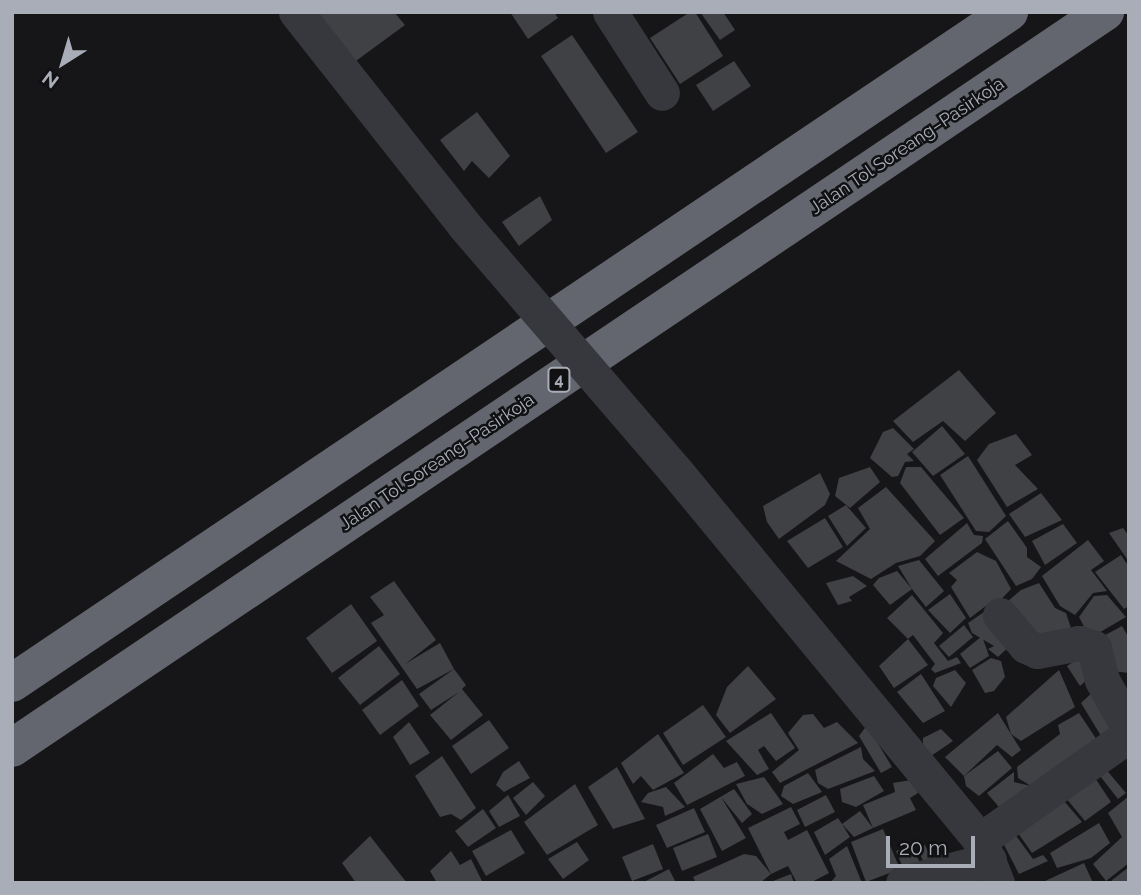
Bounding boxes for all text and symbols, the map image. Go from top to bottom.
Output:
north arrow [28,28,98,98]
text: N [38,67,63,93]
street label: Jalan Tol Soreang–Pasirkoja [805,73,1009,219]
road number: 4 [547,368,571,392]
street label: Jalan Tol Soreang–Pasirkoja [335,389,539,535]
scale bar [889,822,978,866]
text: 20 m [899,835,947,860]

